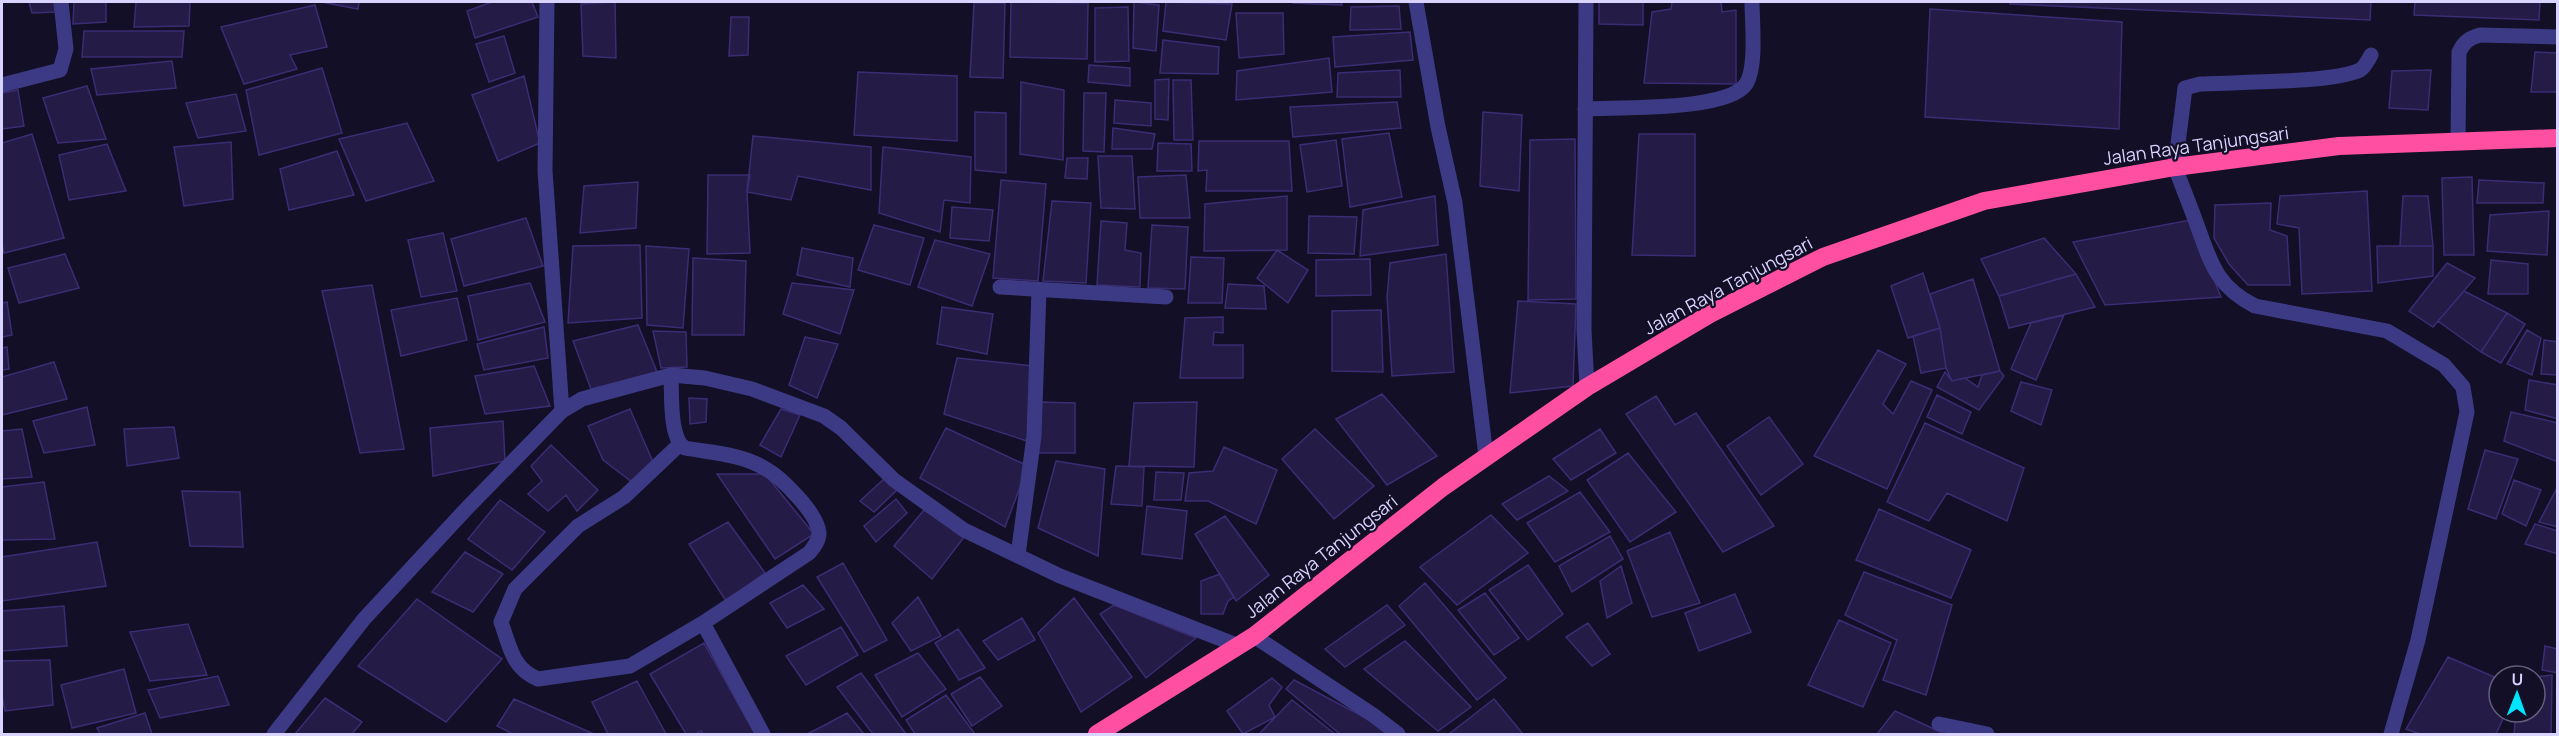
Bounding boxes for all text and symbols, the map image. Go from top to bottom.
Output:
street label: Jalan Raya Tanjungsari [2102,120,2290,170]
street label: Jalan Raya Tanjungsari [1640,230,1816,340]
street label: Jalan Raya Tanjungsari [1240,489,1402,623]
north arrow [2487,664,2547,724]
text: U [2511,668,2523,690]

